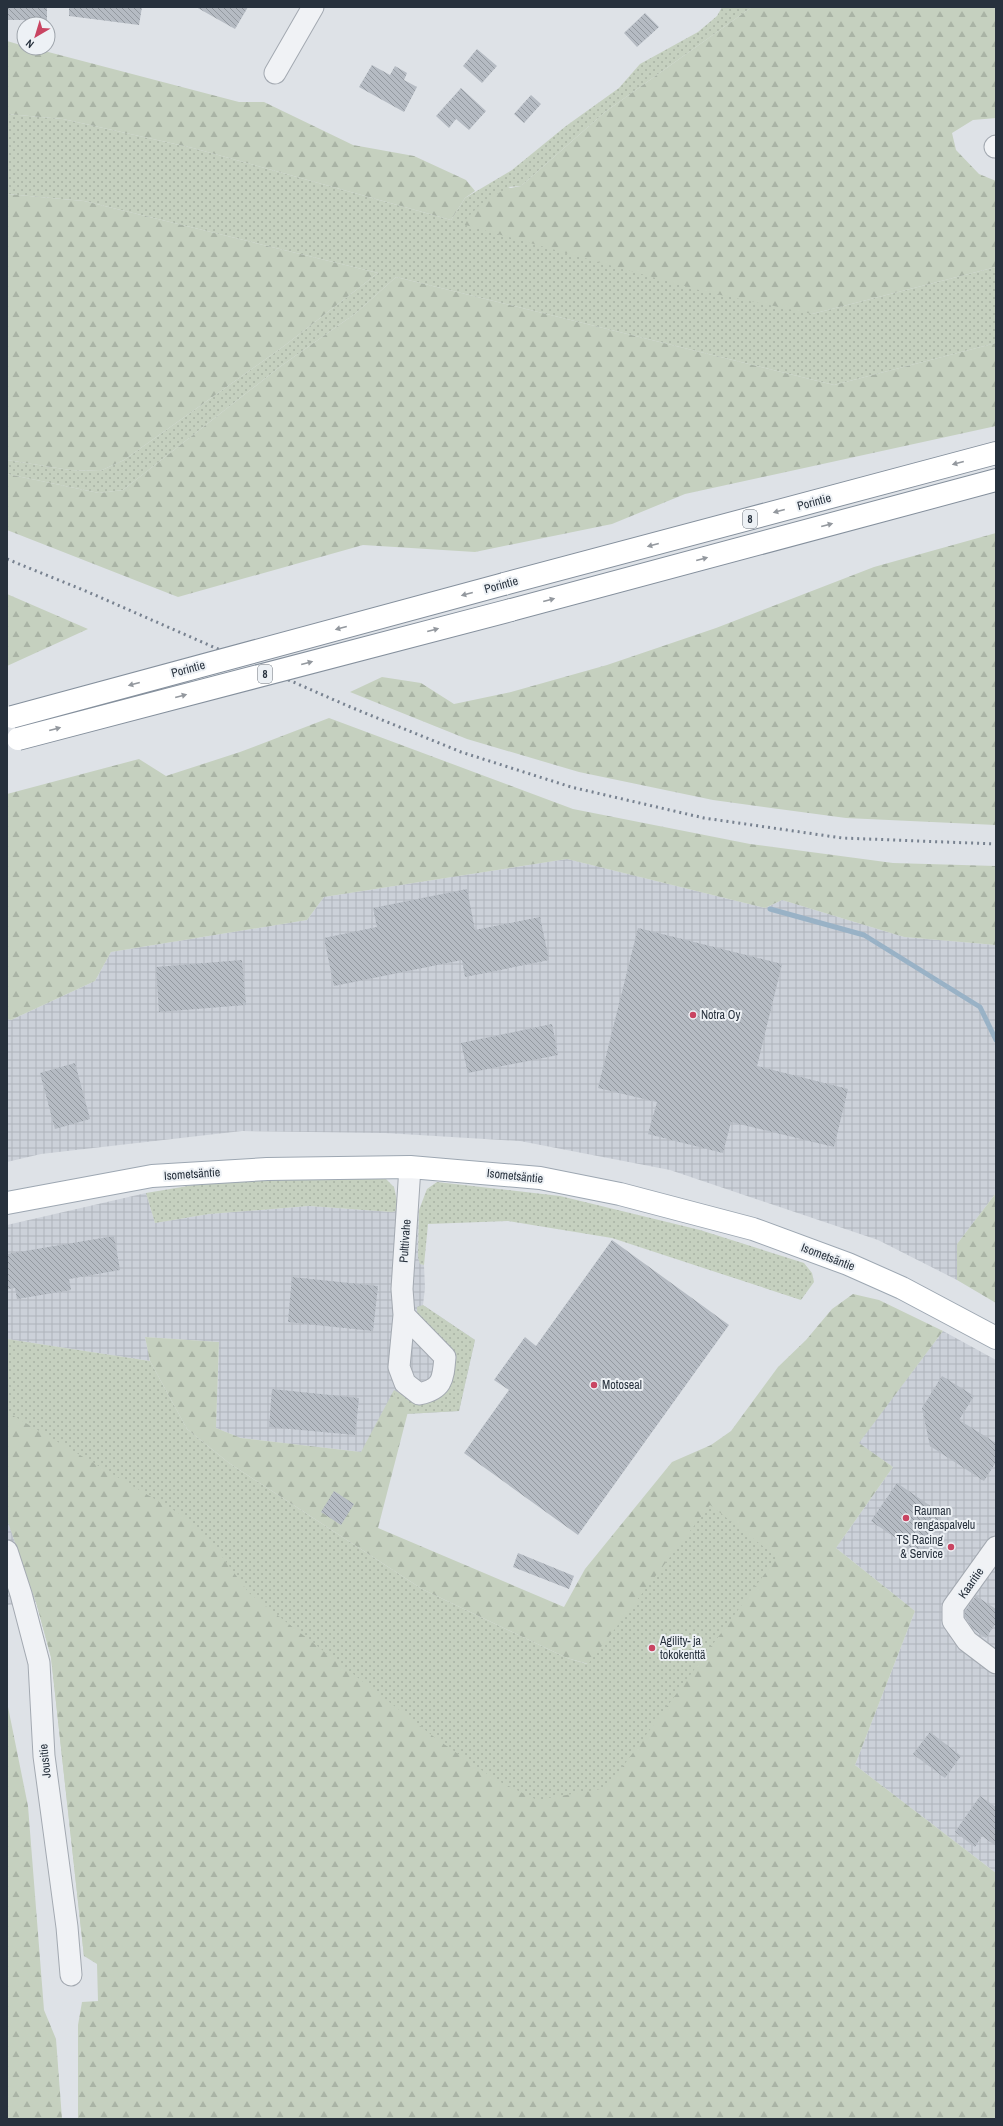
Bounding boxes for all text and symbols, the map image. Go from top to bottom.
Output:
north arrow [16,16,56,56]
text: N [23,36,37,51]
one-way arrow [952,461,965,467]
street label: Porintie [795,490,833,514]
one-way arrow [772,508,784,514]
road number: 8 [743,510,757,528]
one-way arrow [821,522,834,528]
one-way arrow [647,542,659,548]
one-way arrow [696,556,708,562]
street label: Porintie [482,573,520,597]
one-way arrow [460,591,472,597]
one-way arrow [543,596,555,602]
one-way arrow [335,625,347,631]
one-way arrow [427,627,439,633]
street label: Porintie [169,657,207,681]
one-way arrow [301,660,313,666]
road number: 8 [258,665,272,683]
one-way arrow [128,681,140,687]
one-way arrow [175,693,187,699]
one-way arrow [50,726,62,732]
place label: Notra Oy [701,1007,740,1023]
marker: Notra Oy [688,1010,698,1020]
street label: Isometsäntie [163,1164,221,1184]
street label: Isometsäntie [486,1165,544,1187]
street label: Pulttivahe [395,1219,415,1263]
street label: Isometsäntie [799,1239,857,1275]
place label: Motoseal [602,1377,642,1393]
marker: Motoseal [589,1380,599,1390]
place label: Rauman rengaspalvelu [914,1503,975,1533]
marker: Rauman rengaspalvelu [901,1513,911,1523]
place label: TS Racing & Service [897,1532,944,1562]
marker: TS Racing & Service [946,1542,956,1552]
street label: Kaaritie [955,1564,987,1602]
place label: Agility- ja tokokenttä [659,1633,706,1663]
marker: Agility- ja tokokenttä [647,1643,657,1653]
street label: Jousitie [35,1743,55,1779]

